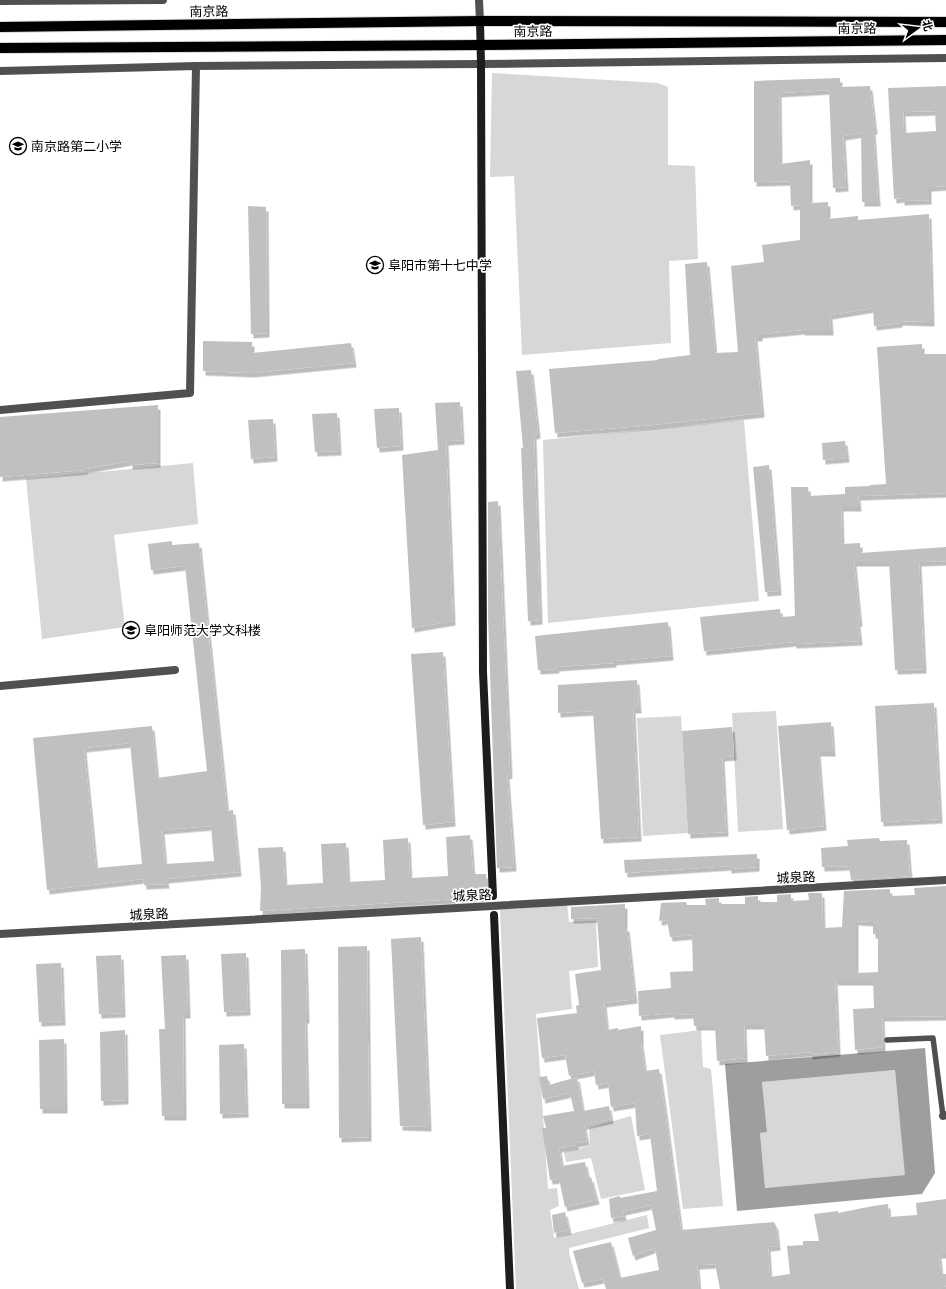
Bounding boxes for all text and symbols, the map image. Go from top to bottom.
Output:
street label: 南京路 [189,3,229,19]
north arrow [898,8,938,48]
text: 北 [919,18,936,33]
street label: 南京路 [837,20,877,36]
street label: 南京路 [513,23,553,39]
school or university icon: 南京路第二小学 [8,136,28,156]
place label: 南京路第二小学 [31,138,122,154]
school or university icon: 阜阳市第十七中学 [365,255,385,275]
place label: 阜阳市第十七中学 [388,257,492,273]
school or university icon: 阜阳师范大学文科楼 [121,620,141,640]
place label: 阜阳师范大学文科楼 [144,622,261,638]
street label: 城泉路 [776,868,816,886]
street label: 城泉路 [452,886,492,904]
street label: 城泉路 [129,905,169,923]

